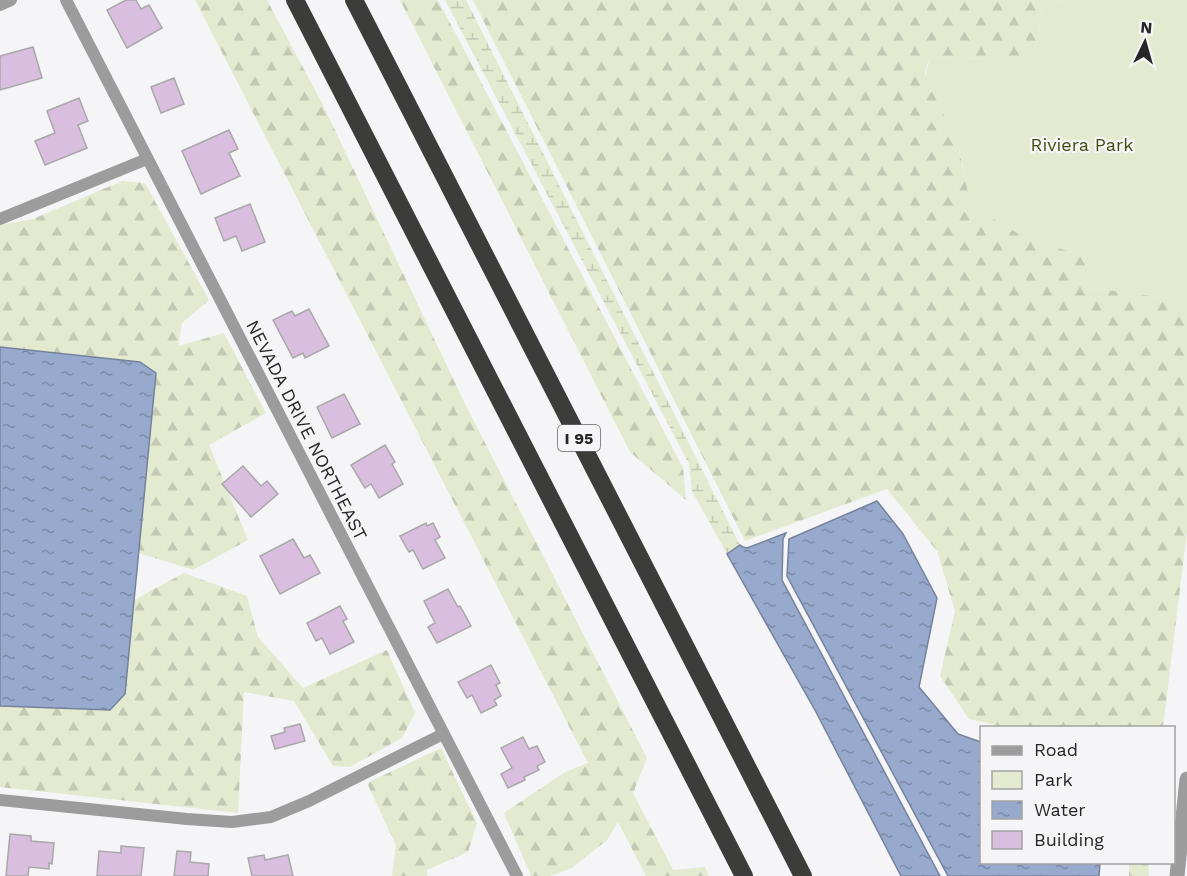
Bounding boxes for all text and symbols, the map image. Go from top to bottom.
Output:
north arrow [1115,12,1175,72]
text: N [1140,18,1153,38]
park label: Riviera Park [1031,134,1133,155]
street label: NEVADA DRIVE NORTHEAST [242,317,372,544]
road number: I 95 [558,425,600,451]
legend [980,726,1175,864]
text: Road [1034,739,1078,760]
text: Park [1034,769,1073,790]
text: Water [1034,799,1086,820]
text: Building [1034,829,1104,850]

